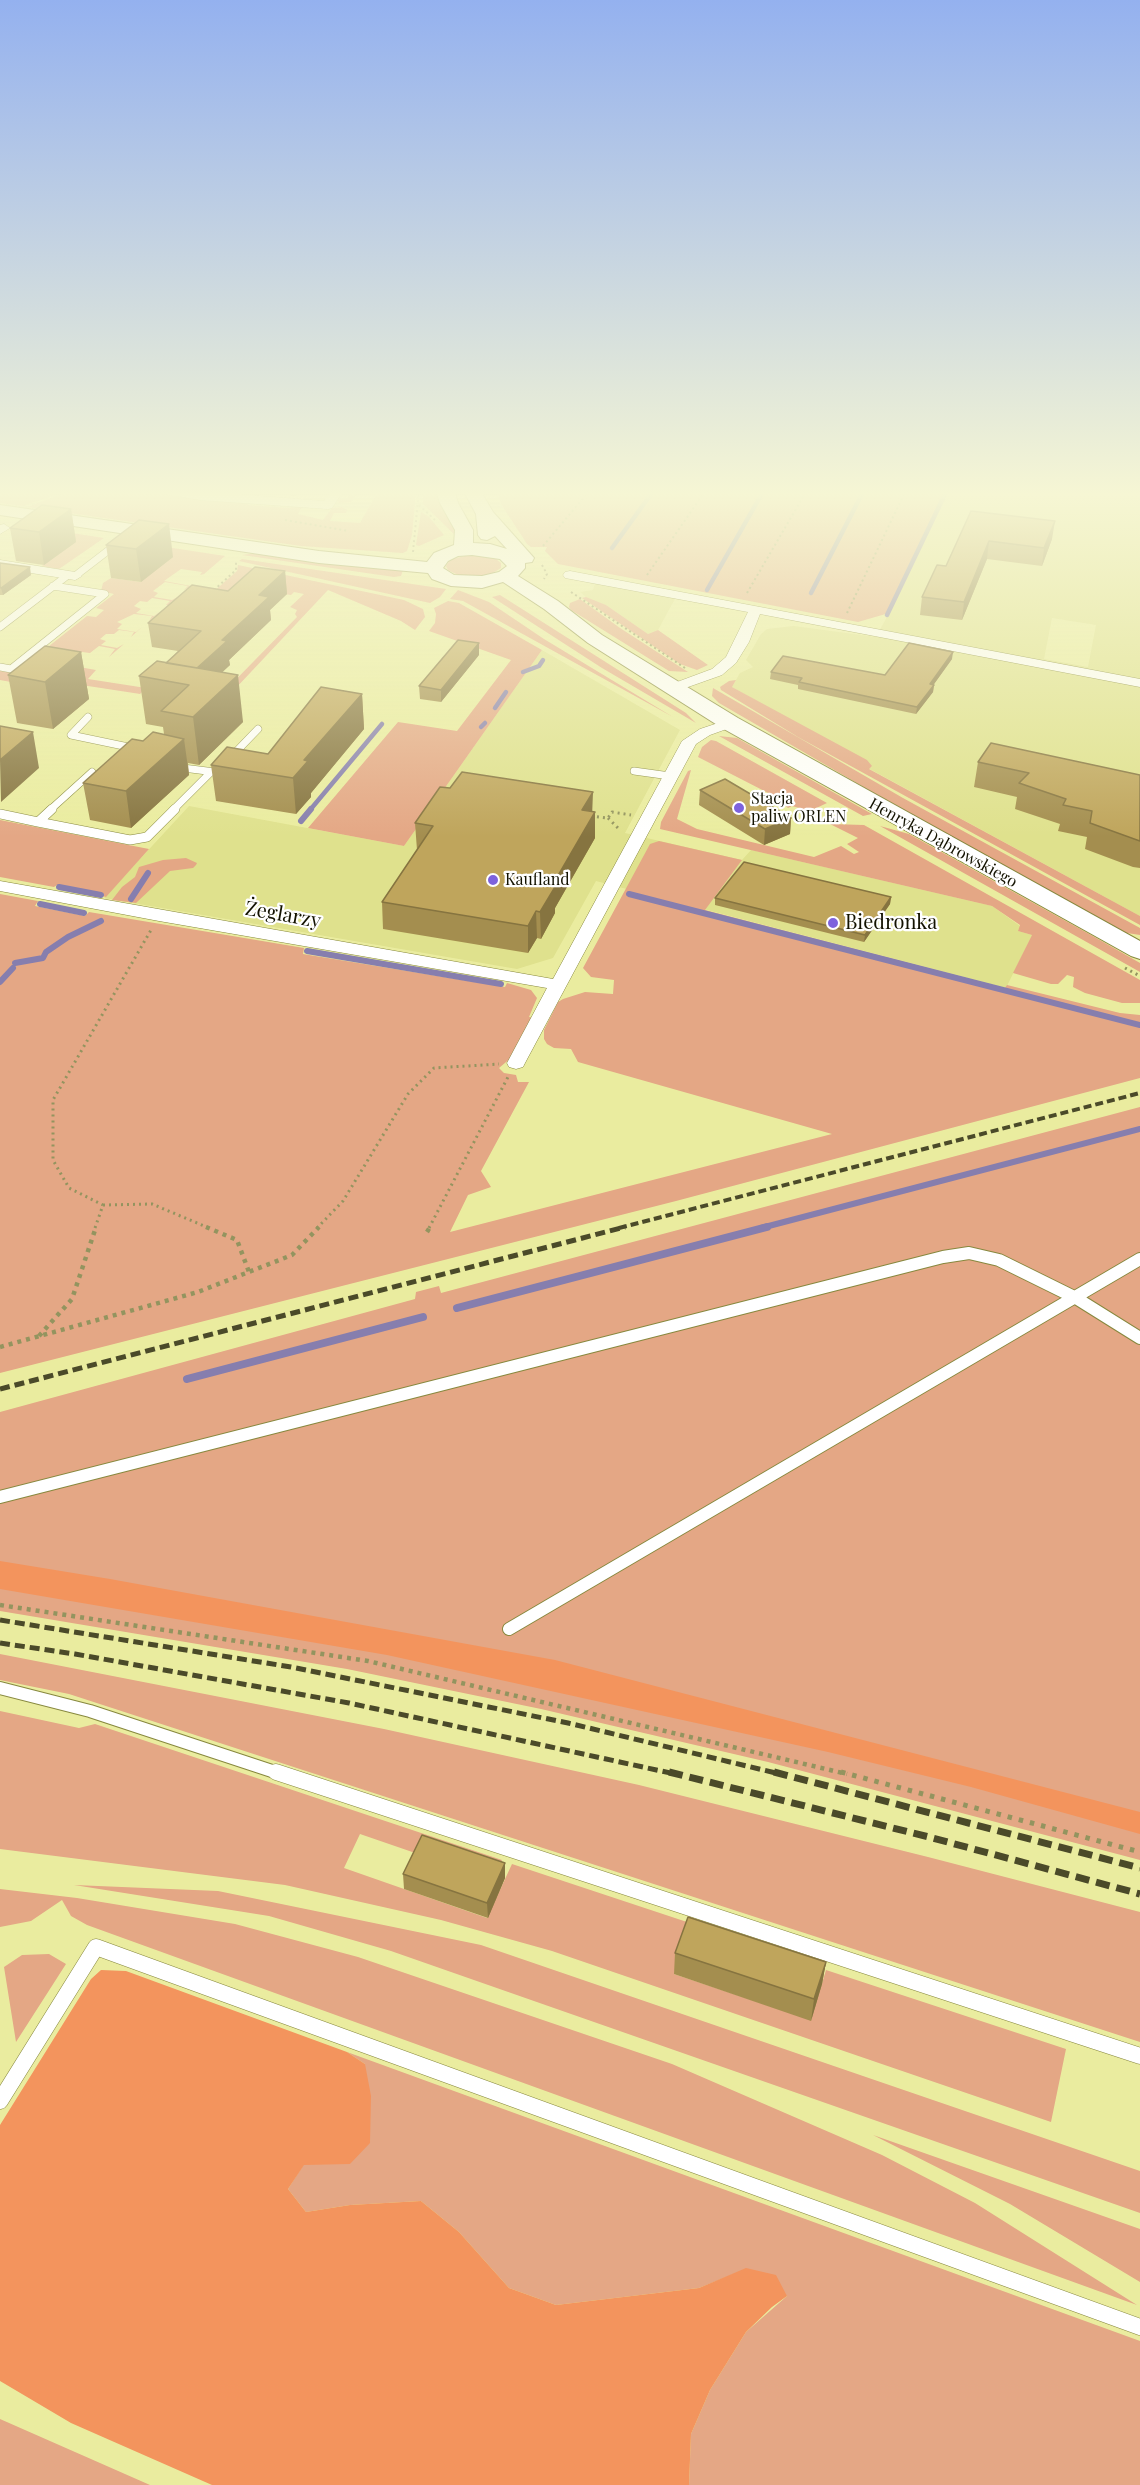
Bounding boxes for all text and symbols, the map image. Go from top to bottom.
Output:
place label: Stacja paliw ORLEN [751,789,846,827]
street label: Henryka Dąbrowskiego [865,794,1021,892]
marker: Stacja paliw ORLEN [732,801,746,815]
place label: Kaufland [505,870,569,890]
marker: Kaufland [486,873,500,887]
street label: Żeglarzy [243,897,323,933]
place label: Biedronka [845,911,937,935]
marker: Biedronka [826,916,840,930]

